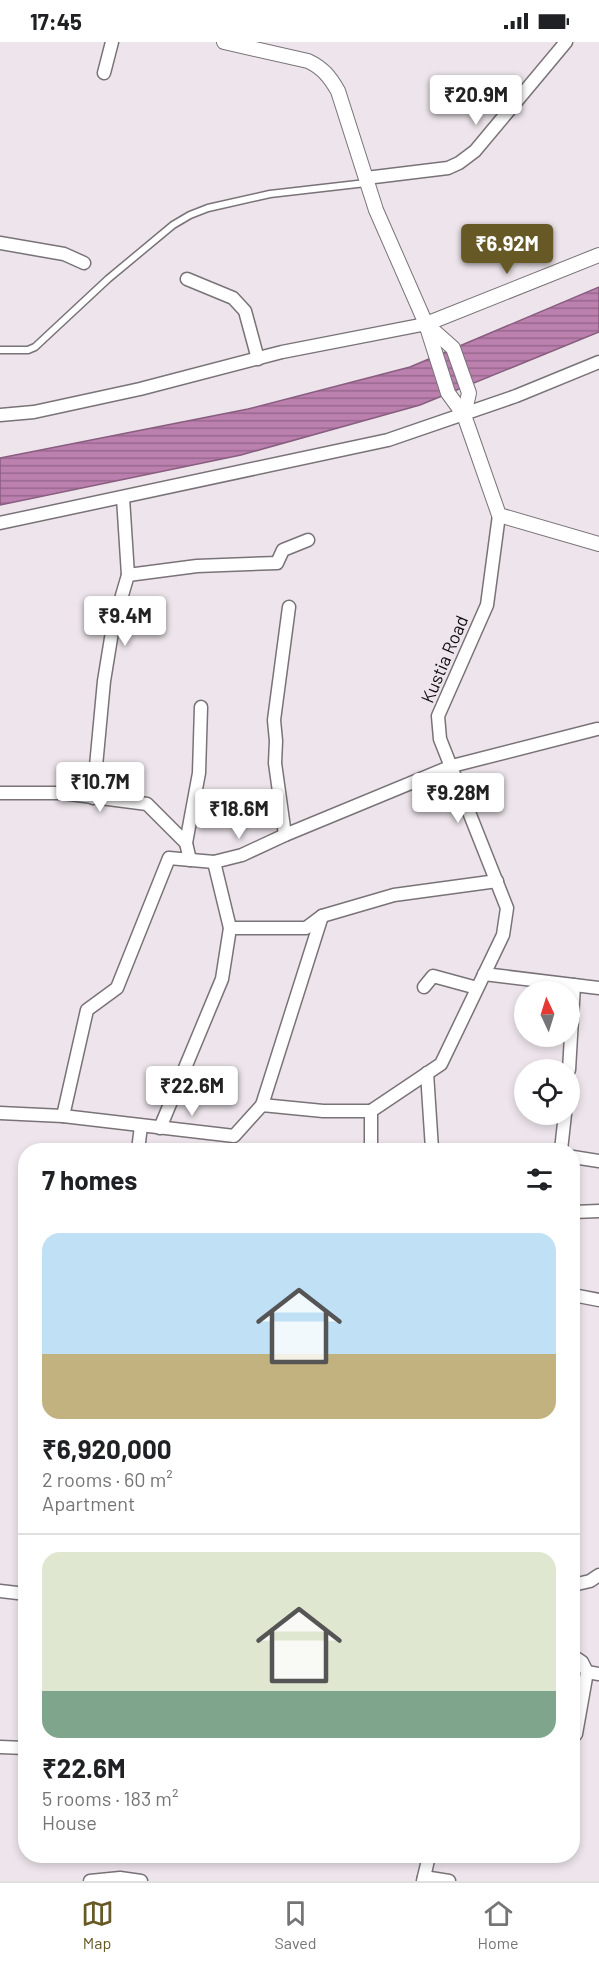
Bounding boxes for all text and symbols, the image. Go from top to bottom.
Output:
text: 17:45 [30,8,82,34]
pin: ₹20.9M [427,75,525,126]
text: ₹20.9M [444,82,508,106]
pin: ₹6.92M [458,224,556,275]
text: ₹6.92M [475,231,539,255]
pin: ₹9.4M [83,596,167,647]
text: ₹9.4M [98,603,152,627]
street label: Kustia Road [416,612,472,706]
pin: ₹10.7M [51,762,149,813]
text: ₹10.7M [70,769,130,793]
pin: ₹9.28M [409,773,507,824]
text: ₹9.28M [426,780,490,804]
pin: ₹18.6M [190,789,288,840]
text: ₹18.6M [209,796,269,820]
north arrow [514,981,580,1047]
map controls [514,981,580,1125]
button: locate [514,1059,580,1125]
pin: ₹22.6M [143,1066,241,1117]
text: ₹22.6M [160,1073,224,1097]
icon: filters [523,1163,556,1196]
text: 7 homes [42,1164,137,1195]
icon: home [245,1272,353,1380]
text: ₹6,920,000 [42,1433,172,1464]
text: 2 rooms · 60 m² [42,1467,173,1491]
text: Apartment [42,1491,135,1515]
icon: home [245,1591,353,1699]
text: ₹22.6M [42,1752,126,1783]
text: 5 rooms · 183 m² [42,1786,178,1810]
text: House [42,1810,97,1834]
tab: Map [81,1897,114,1952]
tab: Saved [275,1897,317,1952]
tab: Home [478,1897,518,1952]

